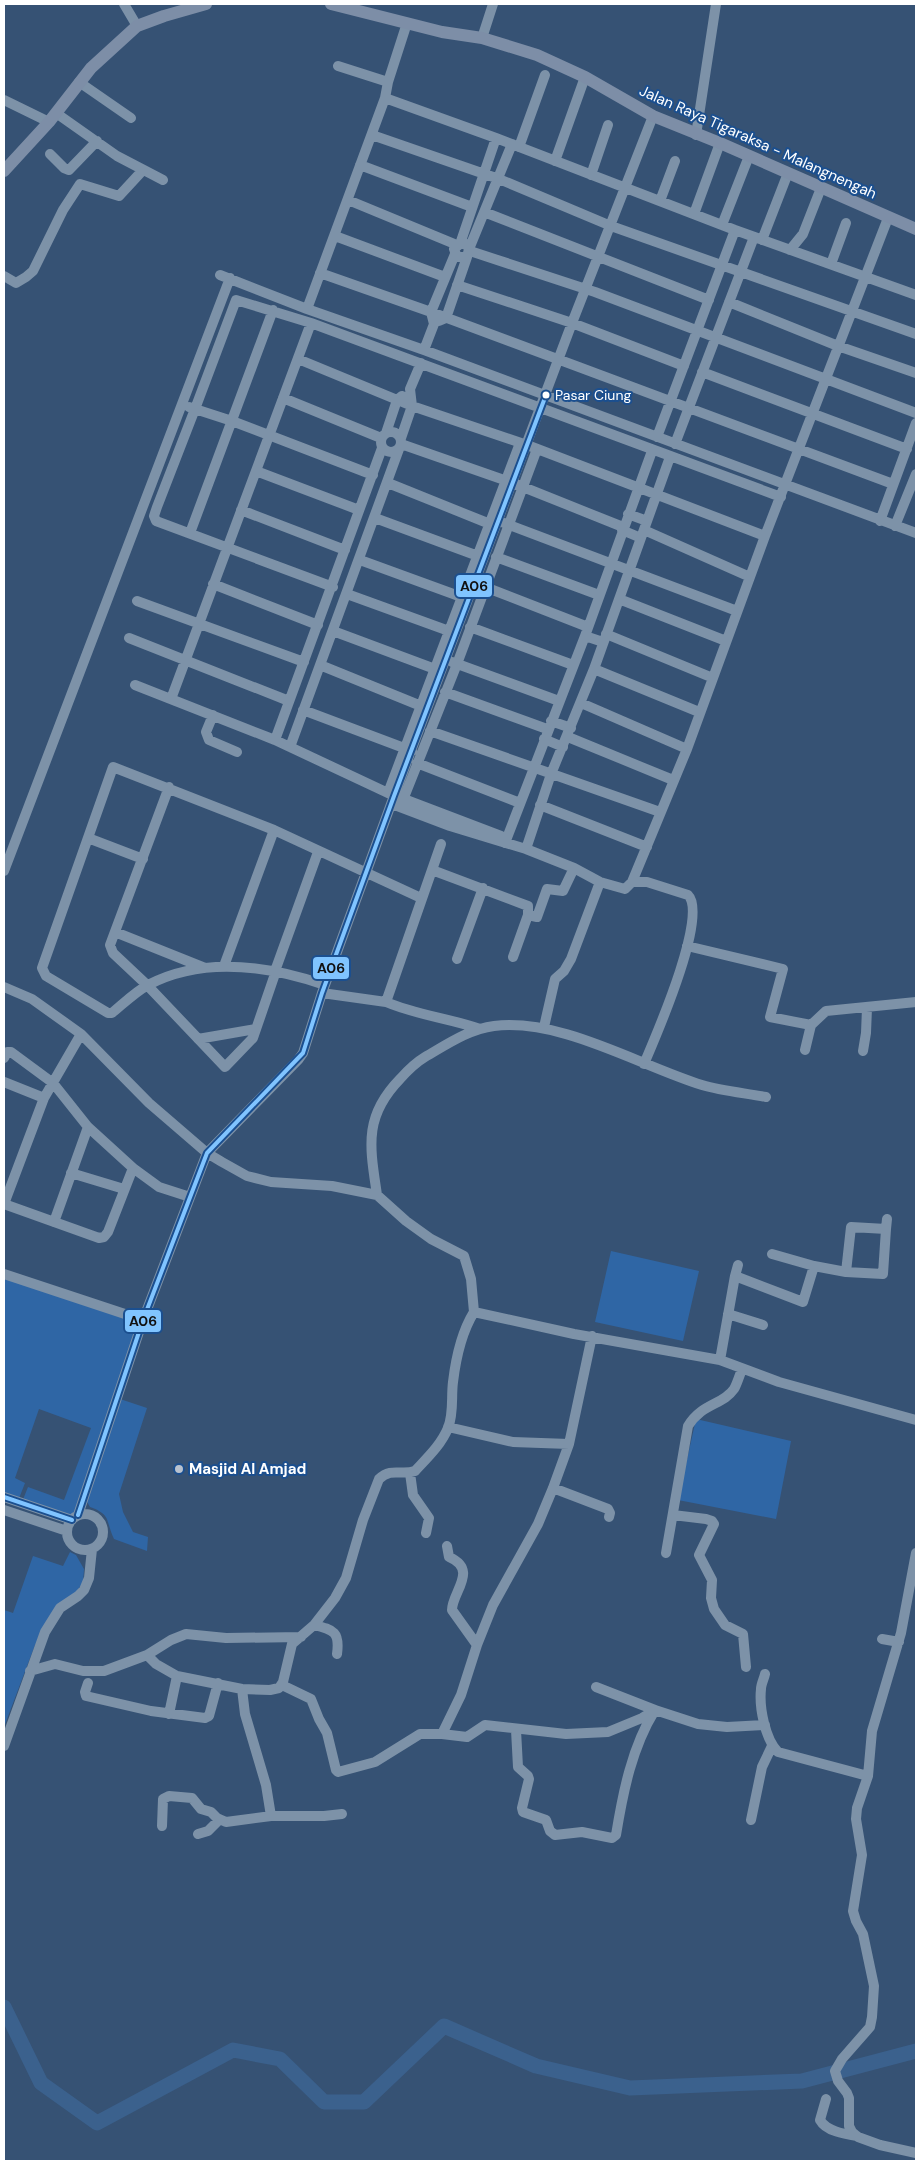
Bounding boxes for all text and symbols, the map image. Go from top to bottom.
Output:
street label: Jalan Raya Tigaraksa - Malangnengah [636,80,880,204]
place label: Pasar Ciung [555,386,631,404]
marker: Pasar Ciung [541,390,551,400]
line badge: A06 [455,574,493,598]
text: A06 [460,577,488,595]
line badge: A06 [312,956,350,980]
text: A06 [317,959,345,977]
line badge: A06 [124,1309,162,1333]
text: A06 [129,1312,157,1330]
place label: Masjid Al Amjad [189,1459,306,1479]
marker: Masjid Al Amjad [173,1463,185,1475]

